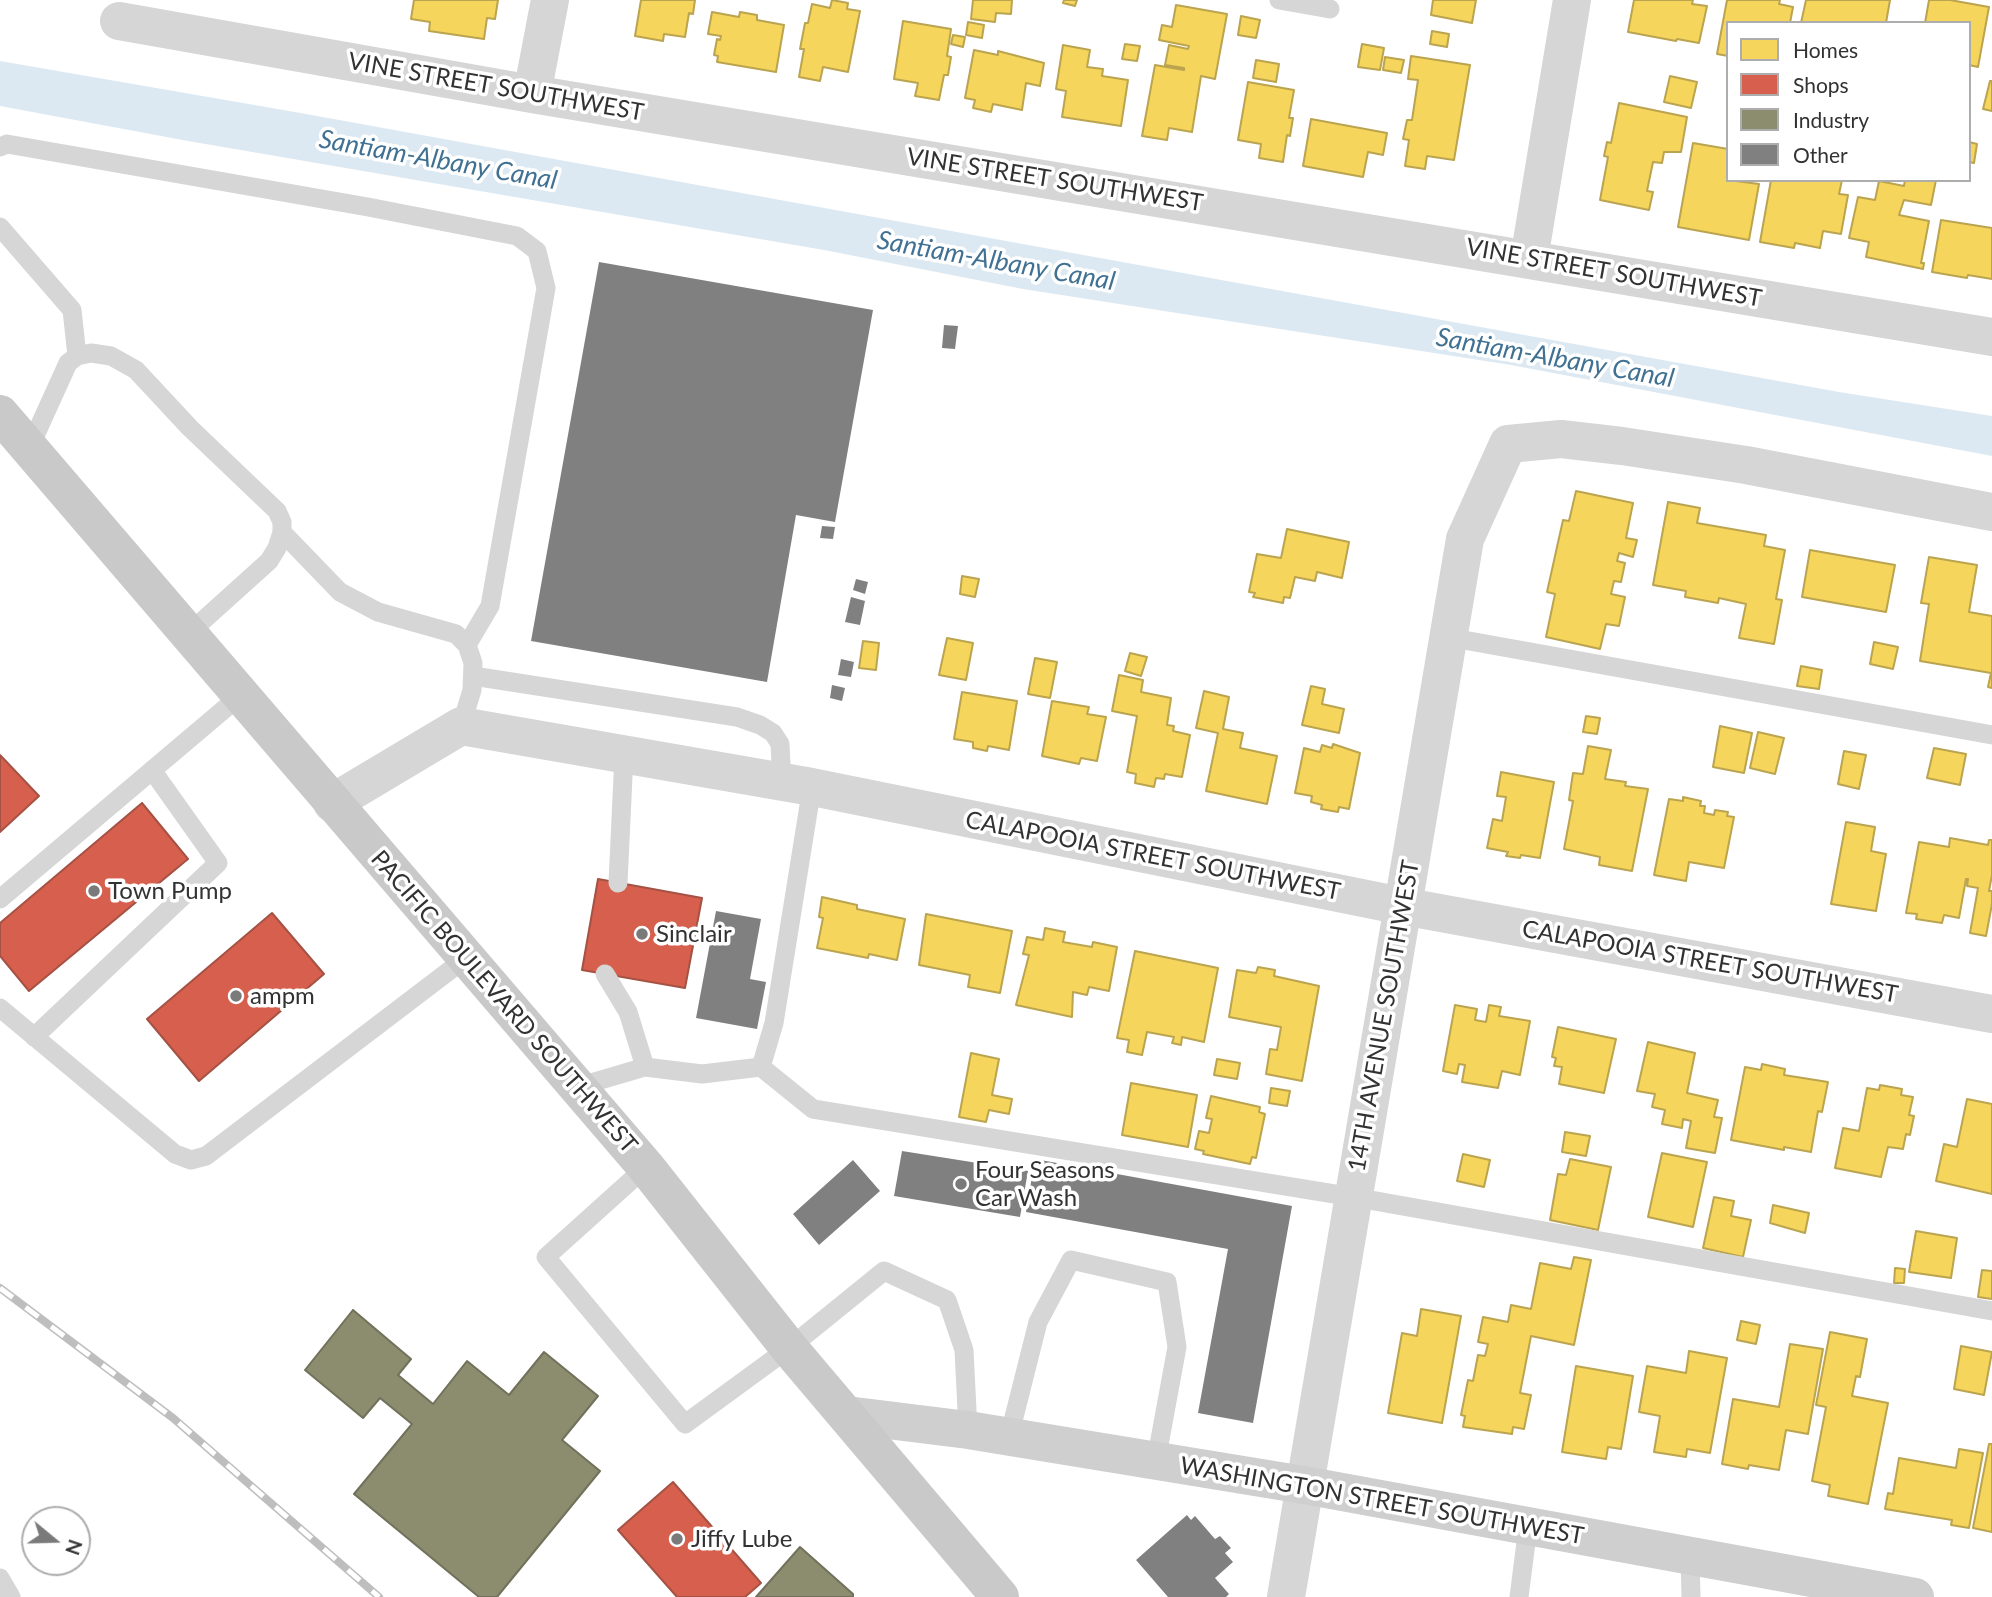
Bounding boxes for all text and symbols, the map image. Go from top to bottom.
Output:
legend [1726,21,1971,182]
text: Homes [1793,37,1858,62]
street label: VINE STREET SOUTHWEST [346,47,646,127]
text: Shops [1793,72,1849,97]
text: Industry [1793,107,1869,132]
water label: Santiam-Albany Canal [317,124,559,196]
street label: VINE STREET SOUTHWEST [905,142,1205,218]
text: Other [1793,142,1848,167]
water label: Santiam-Albany Canal [875,225,1117,297]
street label: VINE STREET SOUTHWEST [1464,233,1764,313]
water label: Santiam-Albany Canal [1434,322,1676,394]
street label: CALAPOOIA STREET SOUTHWEST [963,805,1343,907]
street label: PACIFIC BOULEVARD SOUTHWEST [365,845,643,1159]
street label: 14TH AVENUE SOUTHWEST [1342,858,1426,1174]
place label: Town Pump [108,877,232,905]
marker: Town Pump [86,883,102,899]
street label: CALAPOOIA STREET SOUTHWEST [1520,915,1900,1009]
place label: Sinclair [656,920,732,948]
marker: Sinclair [634,926,650,942]
place label: ampm [250,982,315,1010]
marker: ampm [228,988,244,1004]
place label: Four Seasons Car Wash [975,1156,1115,1212]
marker: Four Seasons Car Wash [953,1176,969,1192]
street label: WASHINGTON STREET SOUTHWEST [1178,1451,1586,1551]
north arrow [21,1506,91,1576]
place label: Jiffy Lube [691,1525,792,1553]
marker: Jiffy Lube [669,1531,685,1547]
text: N [61,1537,88,1558]

